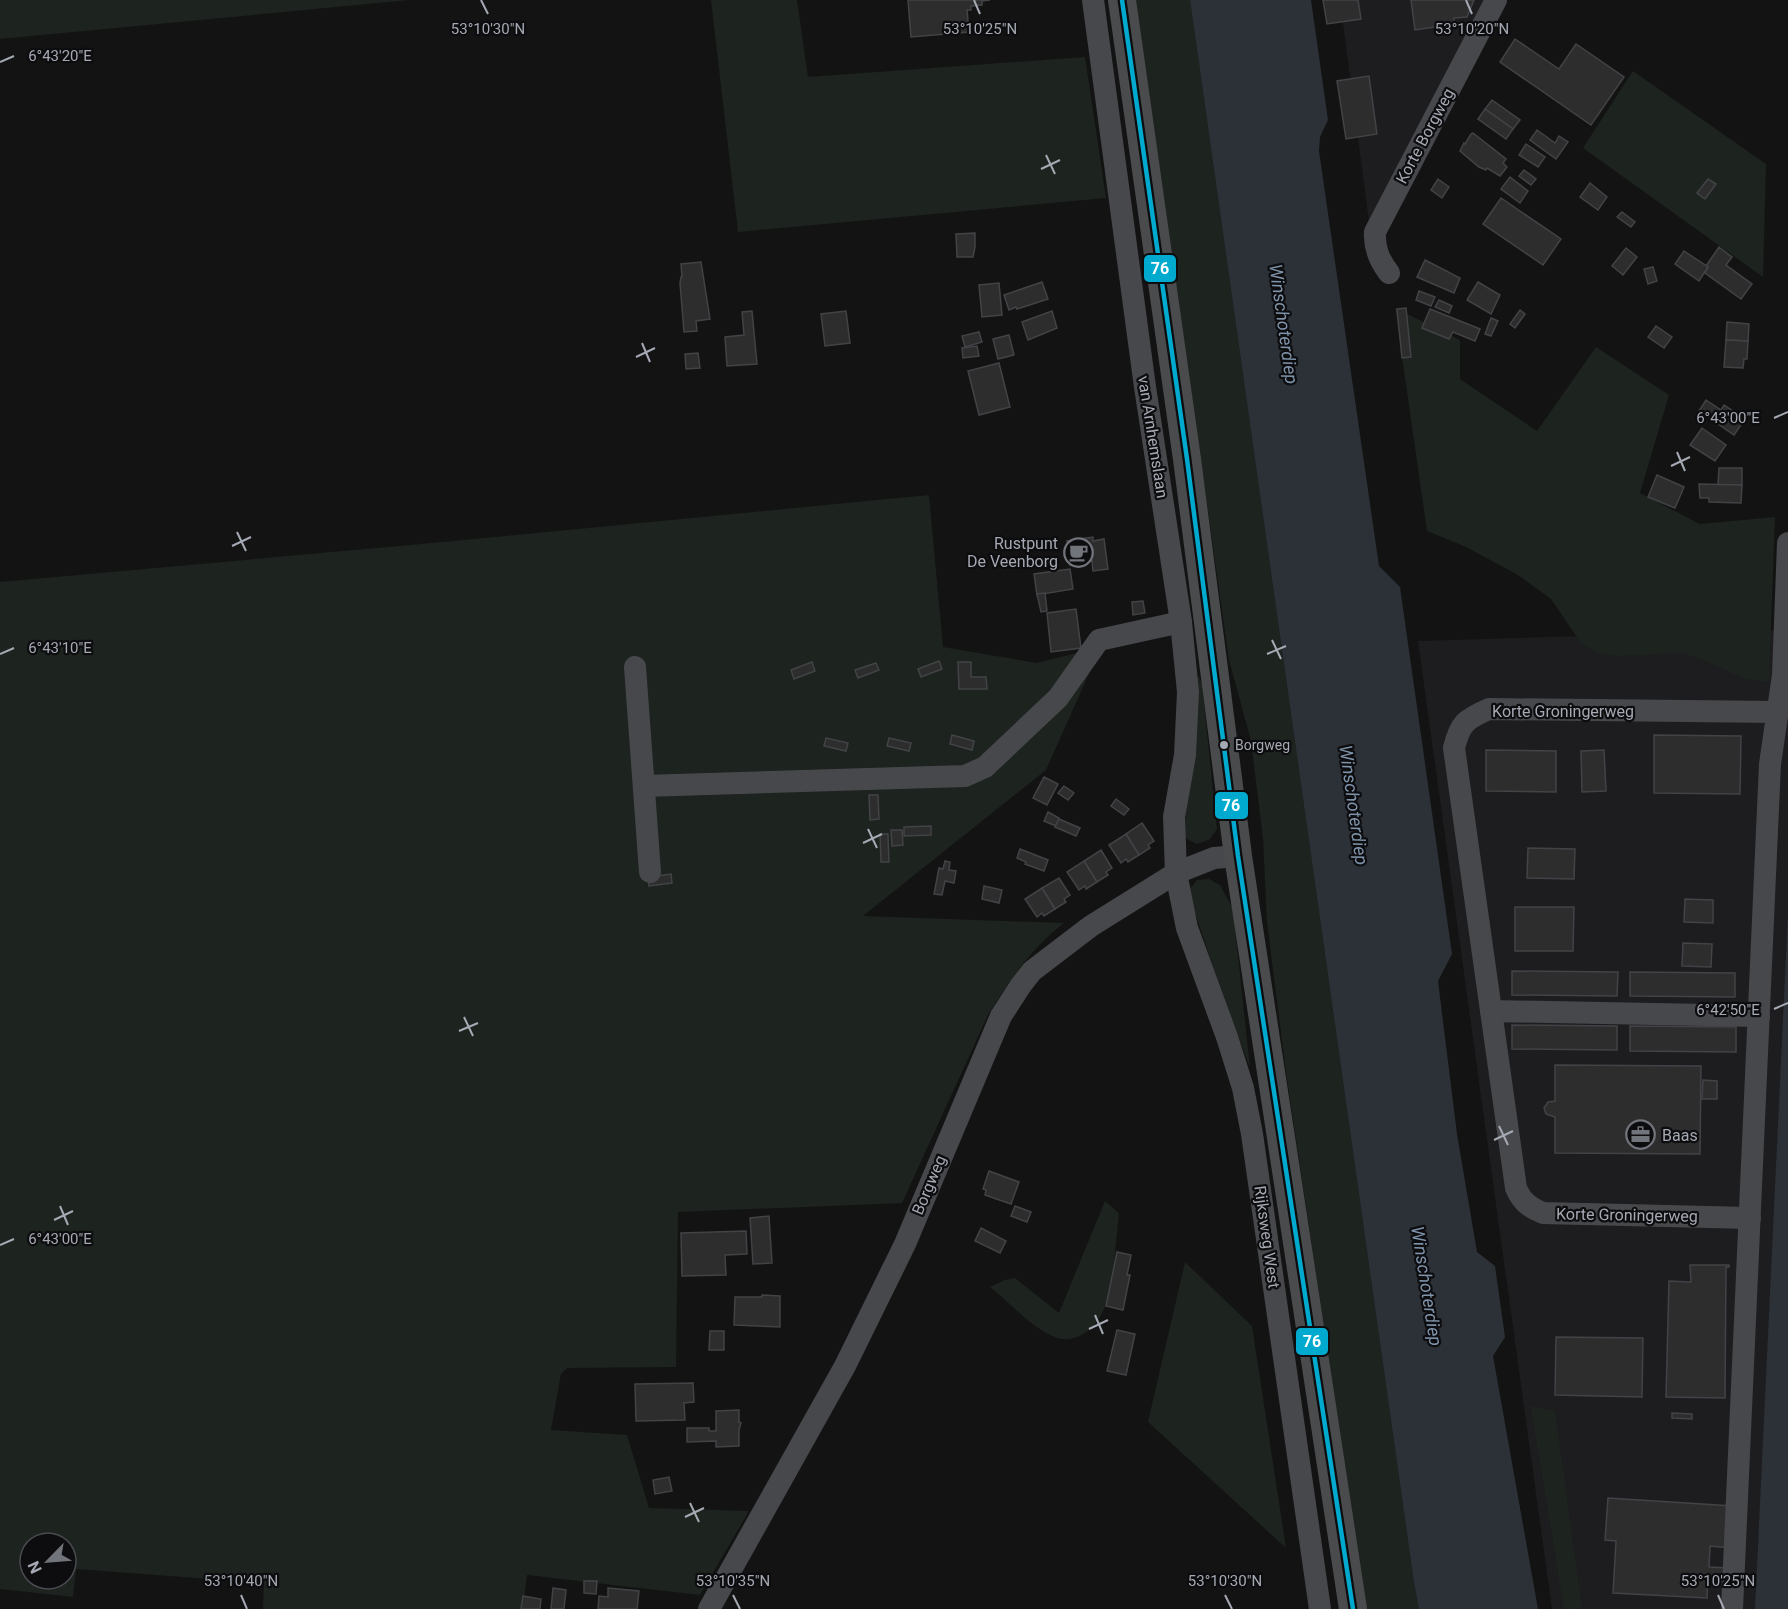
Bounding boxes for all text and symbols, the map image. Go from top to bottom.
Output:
text: 53°10'30"N [451,20,525,38]
text: 53°10'25"N [943,20,1017,38]
text: 53°10'20"N [1435,20,1509,38]
text: 6°43'20"E [28,47,92,65]
street label: Korte Borgweg [1392,85,1458,187]
line badge: 76 [1143,254,1177,283]
text: 76 [1151,259,1169,278]
water label: Winschoterdiep [1265,263,1303,385]
street label: van Arnhemslaan [1134,374,1172,500]
text: 6°43'00"E [1696,409,1760,427]
place label: Rustpunt De Veenborg [967,534,1058,571]
cafe icon: Rustpunt De Veenborg [1063,536,1095,568]
text: 6°43'10"E [28,639,92,657]
street label: Korte Groningerweg [1492,702,1634,721]
place label: Borgweg [1235,737,1290,753]
marker: Borgweg [1218,739,1230,751]
water label: Winschoterdiep [1335,744,1373,866]
line badge: 76 [1214,791,1249,820]
text: 76 [1222,796,1240,815]
text: 6°42'50"E [1696,1001,1760,1019]
office icon: Baas [1625,1119,1657,1151]
place label: Baas [1662,1126,1698,1145]
street label: Borgweg [908,1152,950,1218]
street label: Rijksweg West [1250,1185,1284,1289]
street label: Korte Groningerweg [1556,1204,1698,1226]
water label: Winschoterdiep [1407,1225,1447,1347]
text: 6°43'00"E [28,1230,92,1248]
line badge: 76 [1295,1327,1329,1356]
text: 76 [1303,1332,1321,1351]
north arrow [18,1531,78,1591]
text: N [24,1558,46,1576]
text: 53°10'40"N [204,1572,278,1590]
text: 53°10'35"N [696,1572,770,1590]
text: 53°10'30"N [1188,1572,1262,1590]
text: 53°10'25"N [1681,1572,1755,1590]

